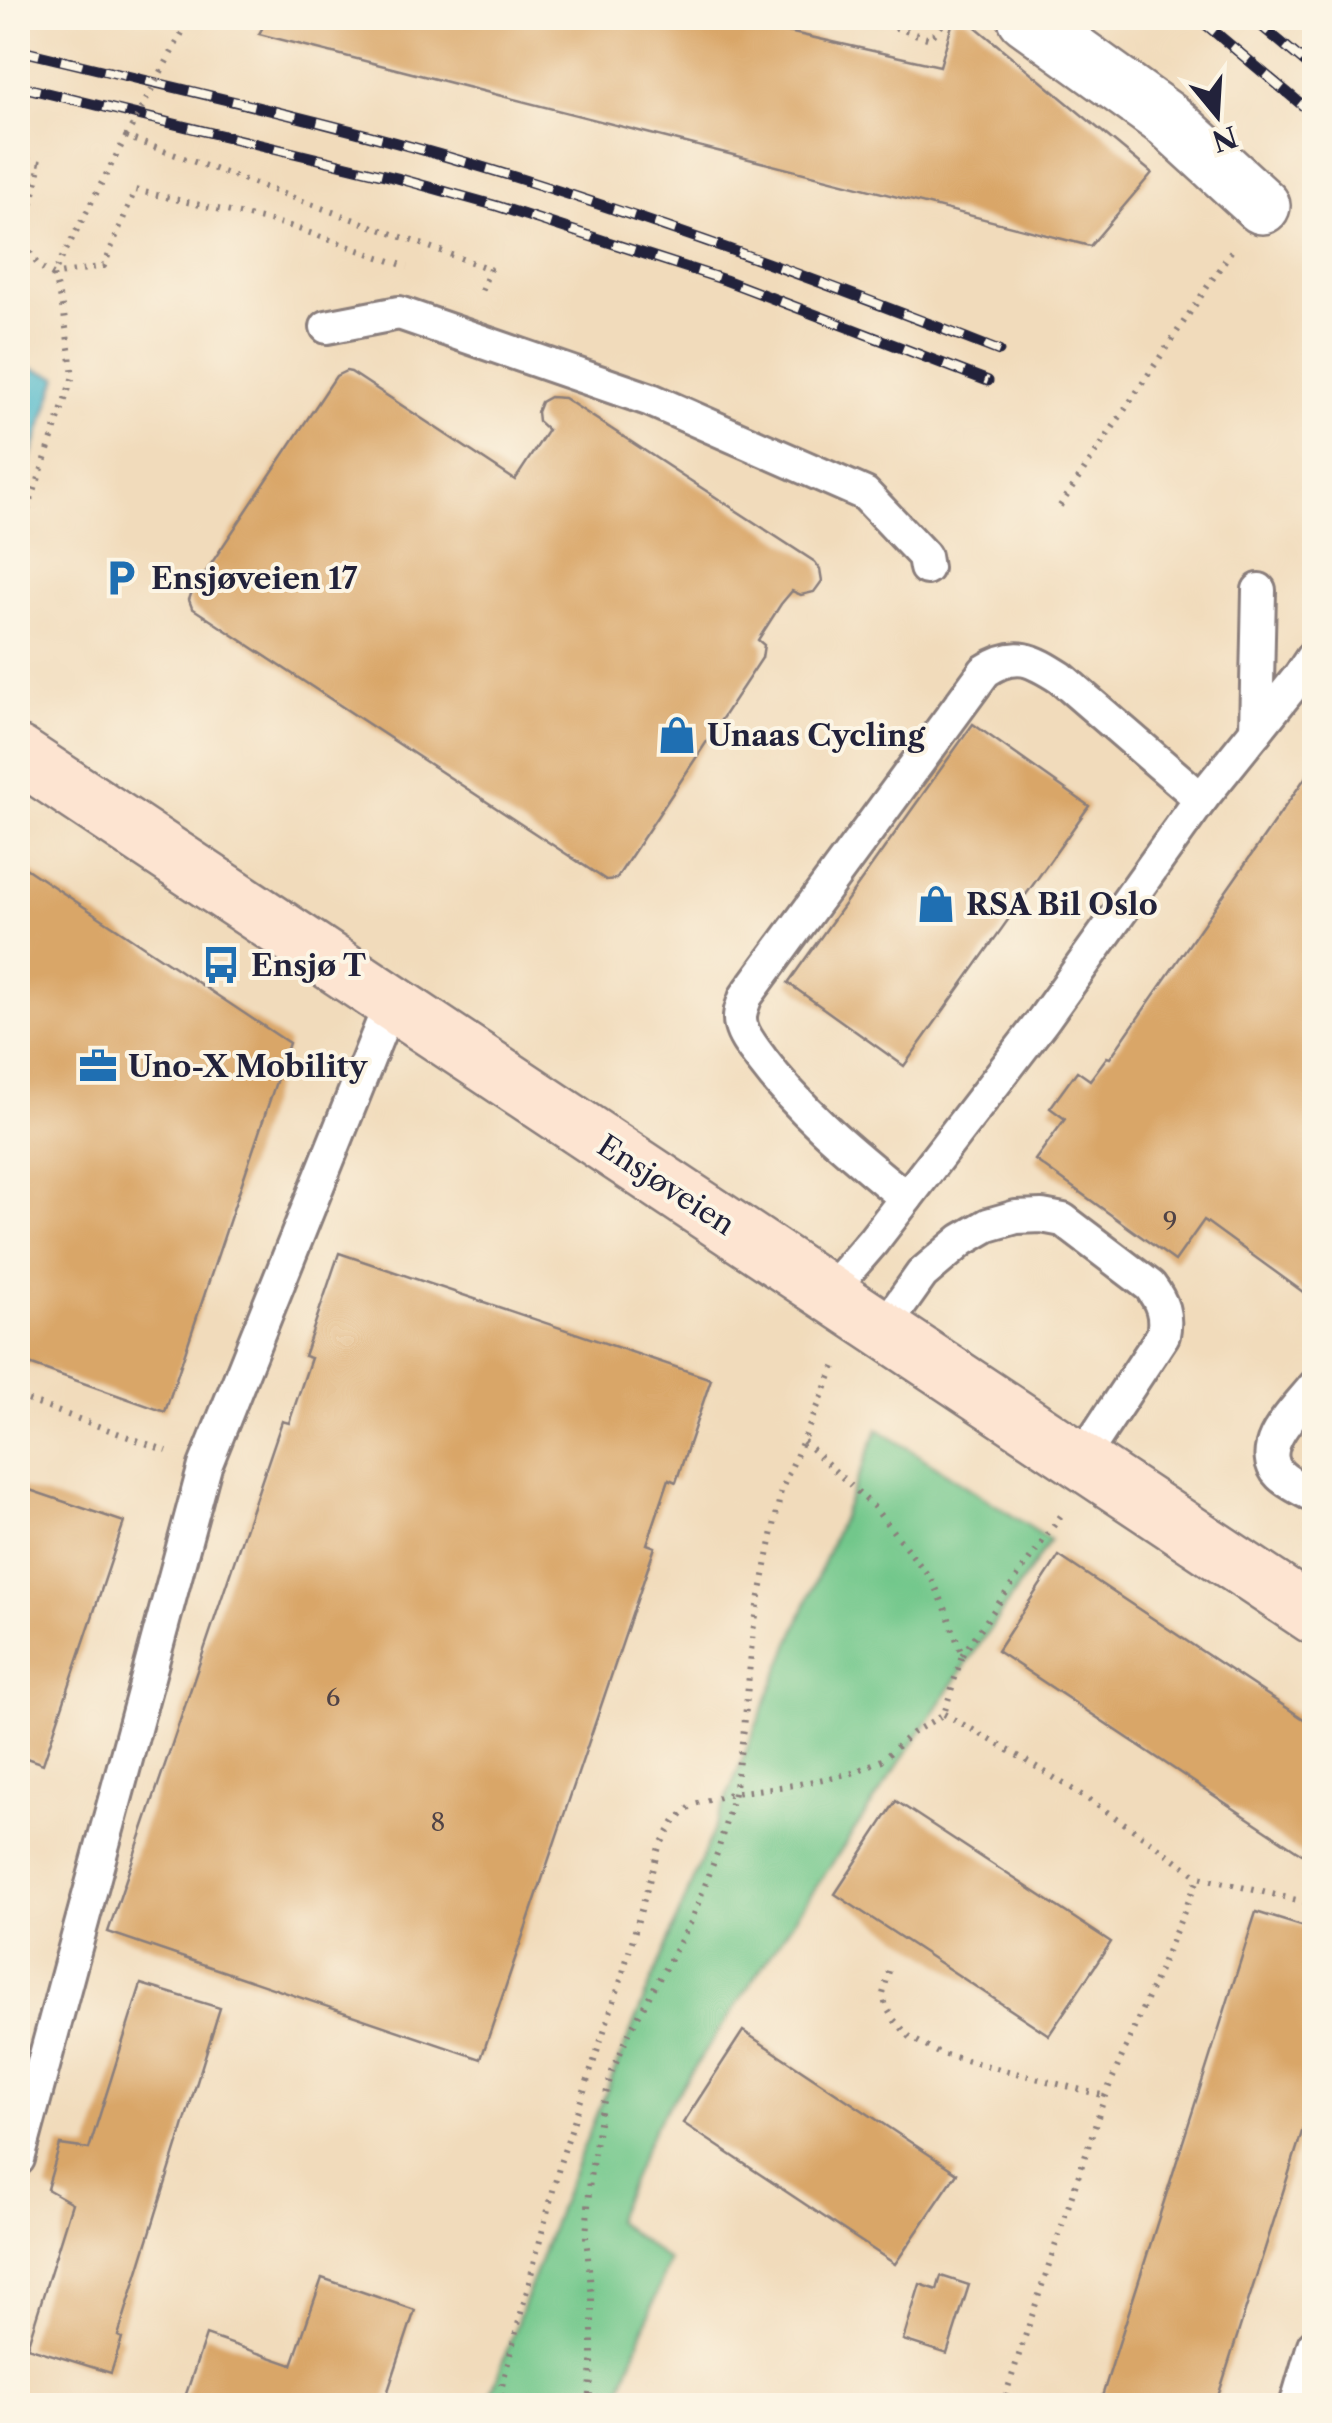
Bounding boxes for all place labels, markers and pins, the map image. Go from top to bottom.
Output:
parking icon: Ensjøveien 17 [100,557,142,599]
place label: Ensjøveien 17 [151,560,358,597]
shop icon: Unaas Cycling [656,714,698,756]
place label: Unaas Cycling [707,717,926,754]
shop icon: RSA Bil Oslo [915,883,957,925]
place label: RSA Bil Oslo [966,886,1158,923]
bus stop icon: Ensjø T [200,944,242,986]
place label: Ensjø T [251,947,366,984]
office icon: Uno-X Mobility [77,1045,119,1087]
place label: Uno-X Mobility [128,1048,369,1085]

